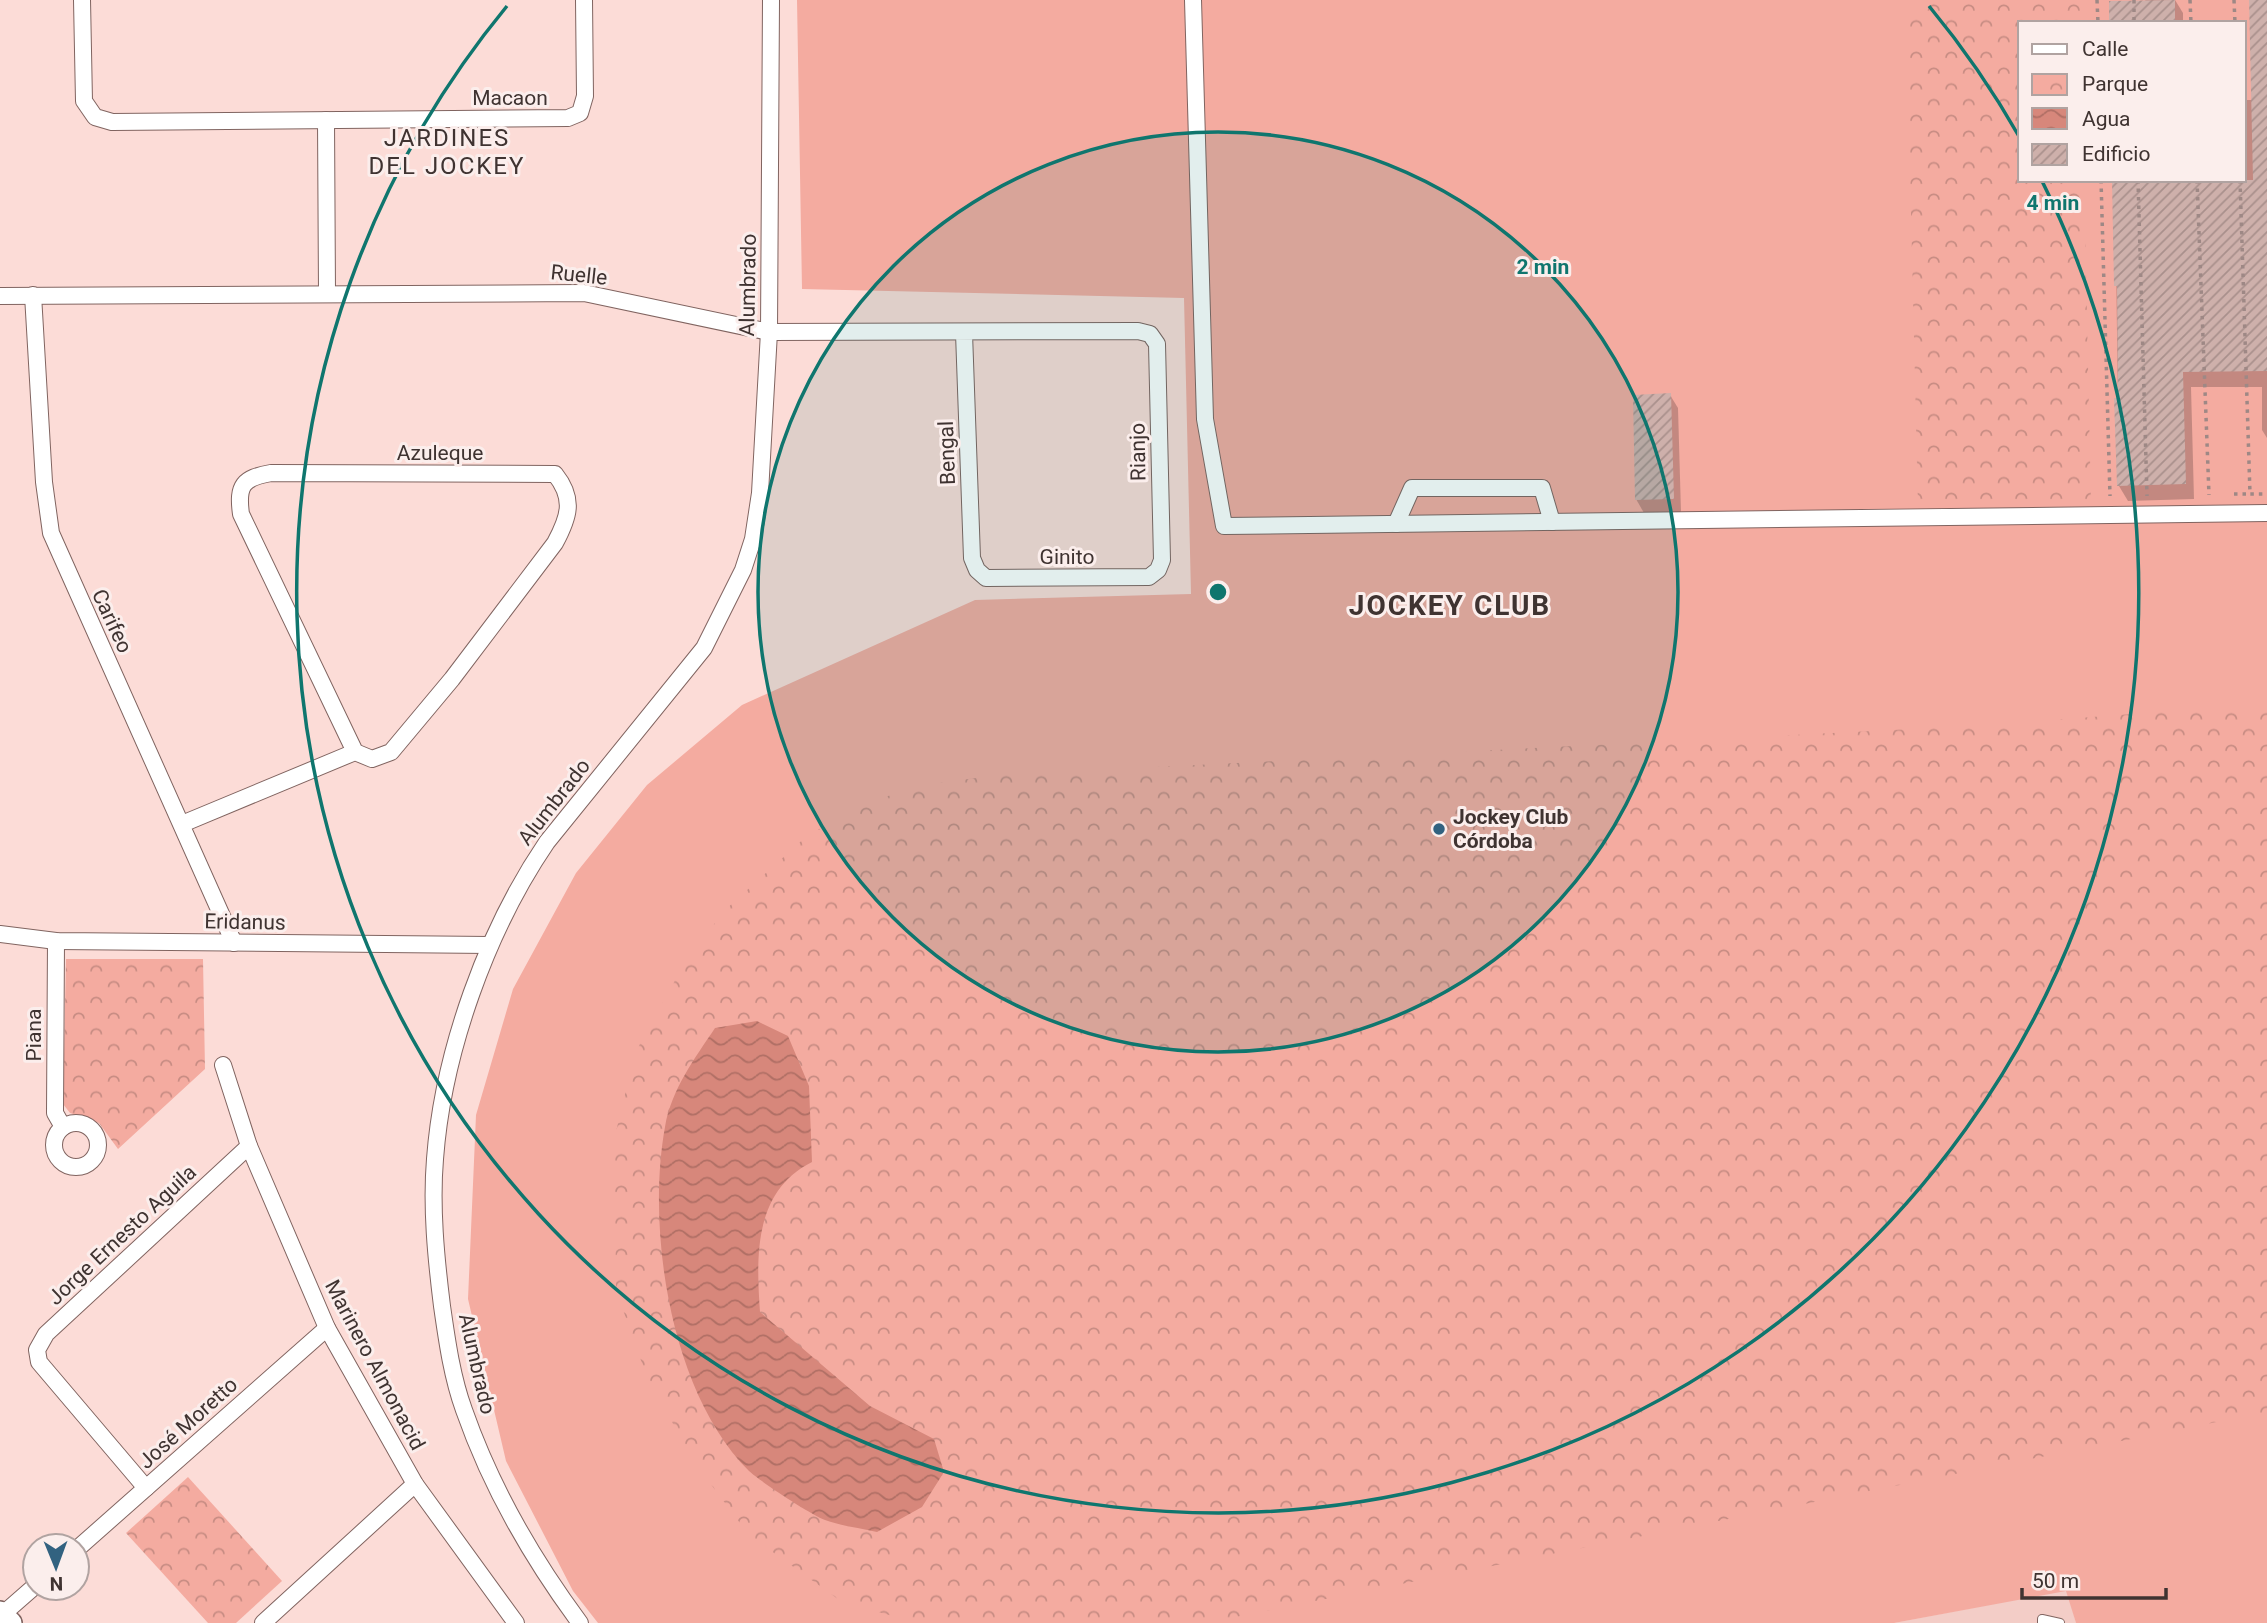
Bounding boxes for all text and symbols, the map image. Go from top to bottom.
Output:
legend [2018,21,2246,182]
text: Calle [2082,37,2128,61]
text: Parque [2082,72,2148,96]
street label: Macaon [472,86,548,110]
text: Agua [2082,107,2131,131]
district label: JARDINES DEL JOCKEY [369,124,525,180]
text: Edificio [2082,142,2150,166]
text: 4 min [2027,191,2079,215]
street label: Alumbrado [735,234,761,336]
text: 2 min [1517,255,1569,279]
street label: Ruelle [549,260,609,290]
street label: Bengal [934,421,960,485]
street label: Rianjo [1125,423,1151,481]
street label: Azuleque [397,441,483,465]
street label: Ginito [1040,545,1094,569]
centre of rings [1206,580,1230,604]
street label: Carifeo [87,585,137,657]
district label: JOCKEY CLUB [1349,589,1551,622]
street label: Alumbrado [513,754,595,850]
place label: Jockey Club Córdoba [1453,805,1569,853]
marker: Jockey Club Córdoba [1431,821,1447,837]
street label: Eridanus [204,909,286,935]
street label: Piana [22,1009,46,1061]
street label: Jorge Ernesto Aguila [43,1160,201,1310]
street label: Marinero Almonacid [320,1276,430,1454]
street label: Alumbrado [454,1311,500,1417]
street label: José Moretto [134,1372,242,1474]
north arrow [21,1532,91,1602]
scale bar [2022,1556,2166,1600]
text: 50 m [2032,1569,2079,1593]
text: N [49,1572,63,1595]

